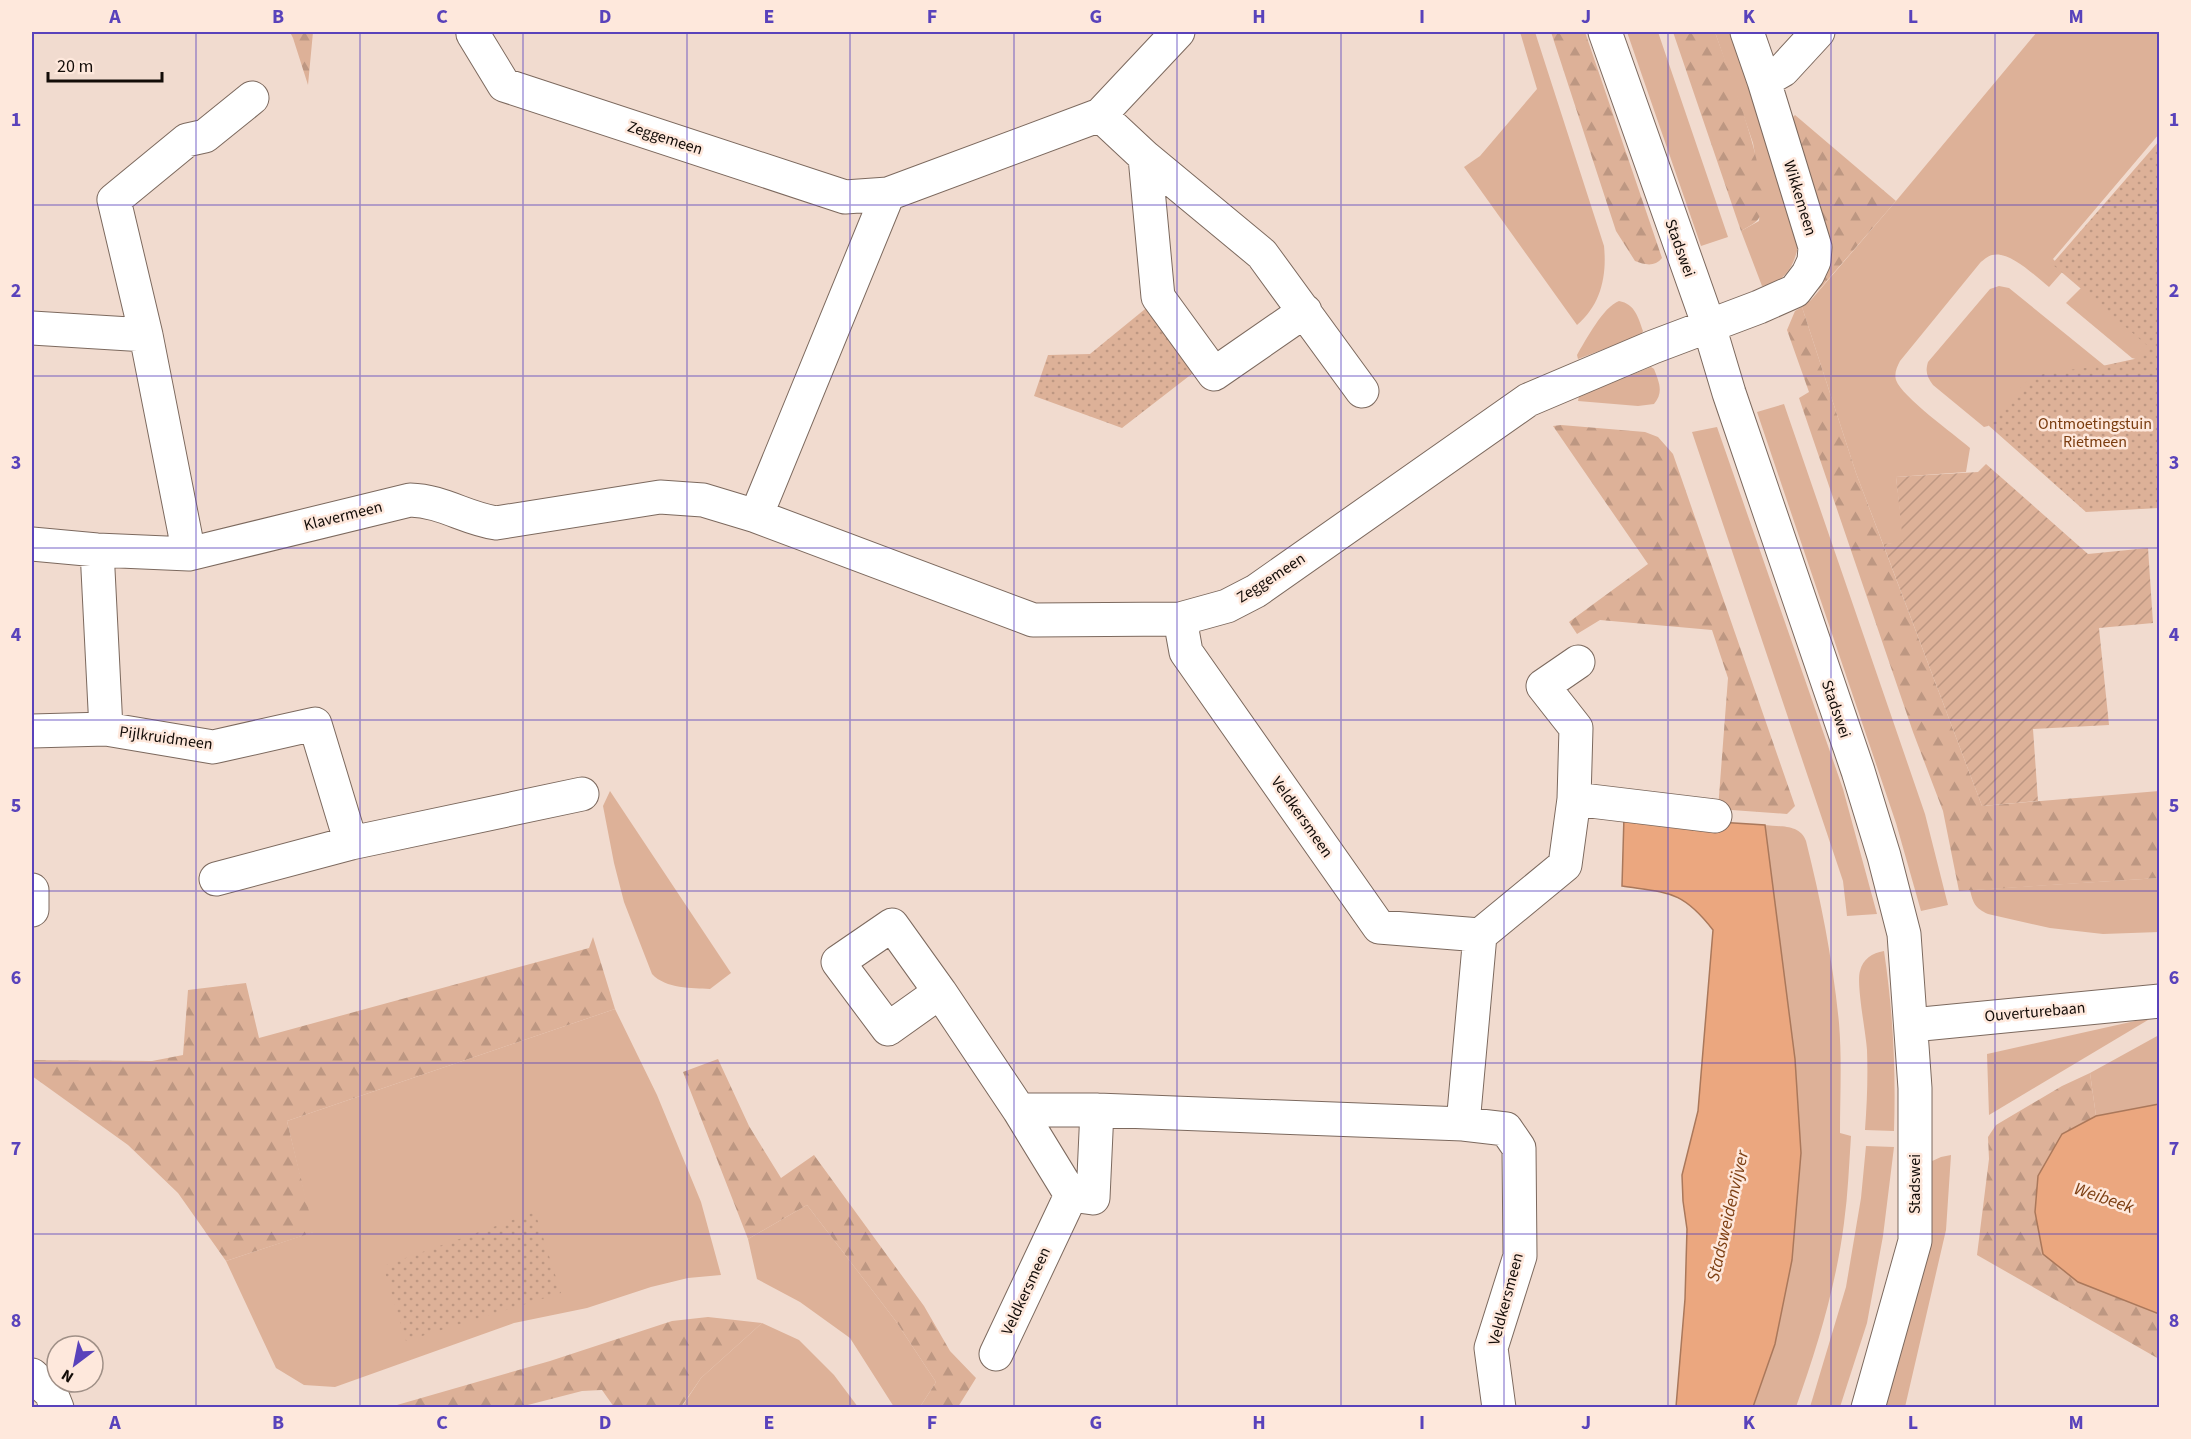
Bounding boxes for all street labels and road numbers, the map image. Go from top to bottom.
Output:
street label: Zeggemeen [625,116,705,160]
street label: Wikkemeen [1778,158,1822,238]
street label: Stadswei [1659,216,1701,280]
street label: Klavermeen [301,496,385,536]
street label: Zeggemeen [1232,548,1310,608]
street label: Stadswei [1816,677,1856,741]
street label: Pijlkruidmeen [118,721,214,755]
street label: Veldkersmeen [1266,772,1338,862]
street label: Ouverturebaan [1984,997,2086,1027]
street label: Stadswei [1904,1154,1926,1214]
street label: Veldkersmeen [996,1243,1056,1339]
street label: Veldkersmeen [1483,1250,1529,1348]

